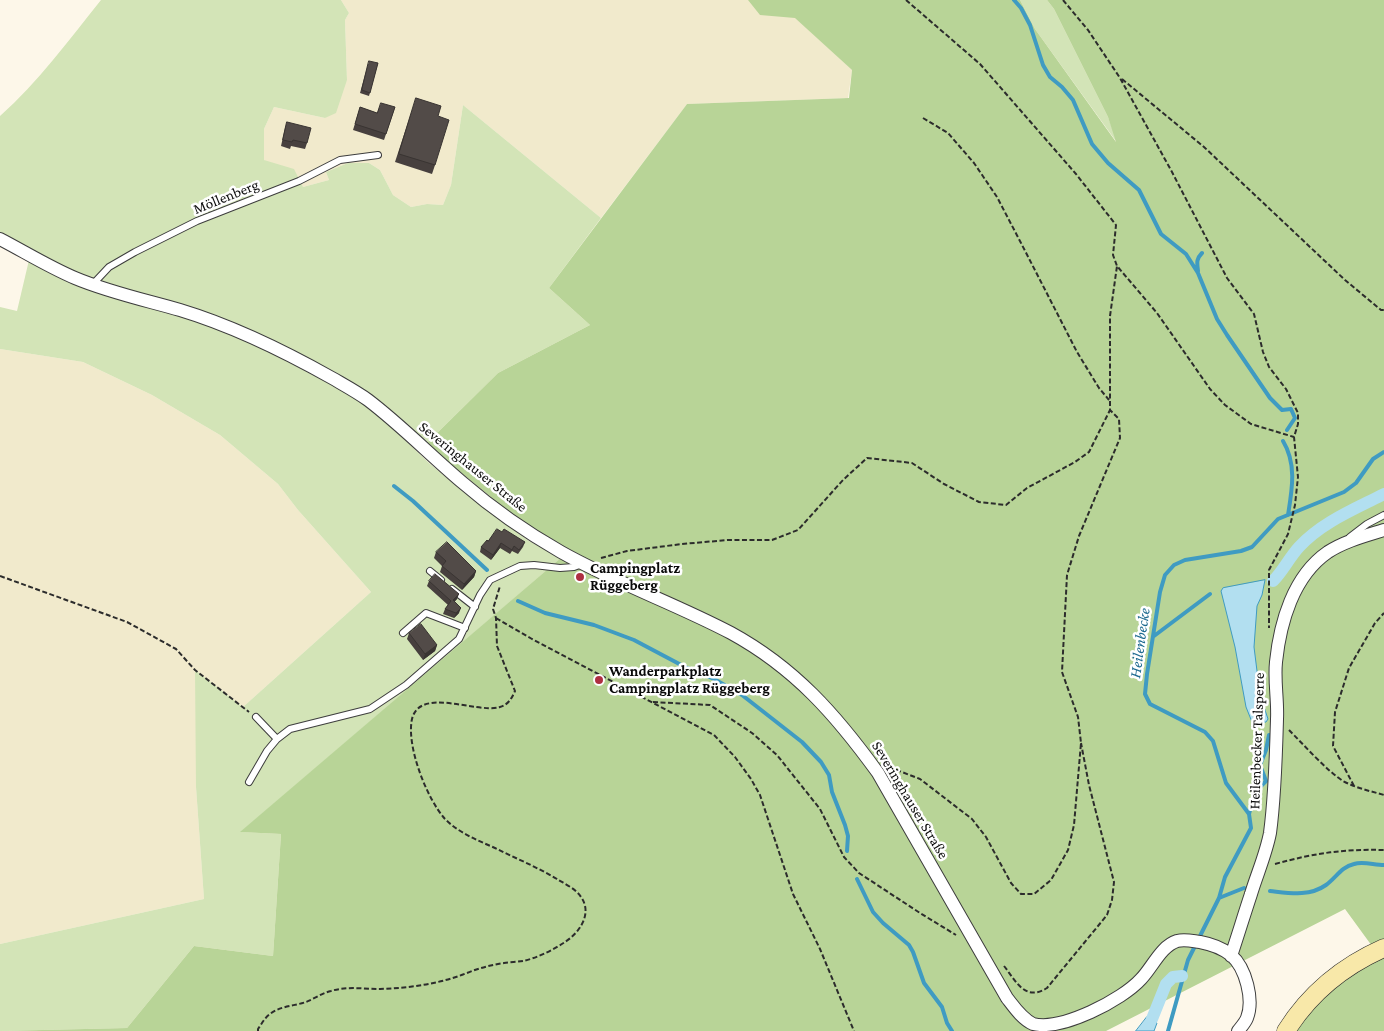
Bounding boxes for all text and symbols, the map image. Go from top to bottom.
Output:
street label: Möllenberg [191,176,261,218]
street label: Severinghauser Straße [415,418,531,516]
place label: Campingplatz Rüggeberg [590,559,680,594]
marker: Campingplatz Rüggeberg [574,571,586,583]
water label: Heilenbecke [1126,607,1154,679]
place label: Wanderparkplatz Campingplatz Rüggeberg [609,662,770,697]
street label: Heilenbecker Talsperre [1246,672,1268,810]
marker: Wanderparkplatz Campingplatz Rüggeberg [593,674,605,686]
street label: Severinghauser Straße [868,738,952,862]

